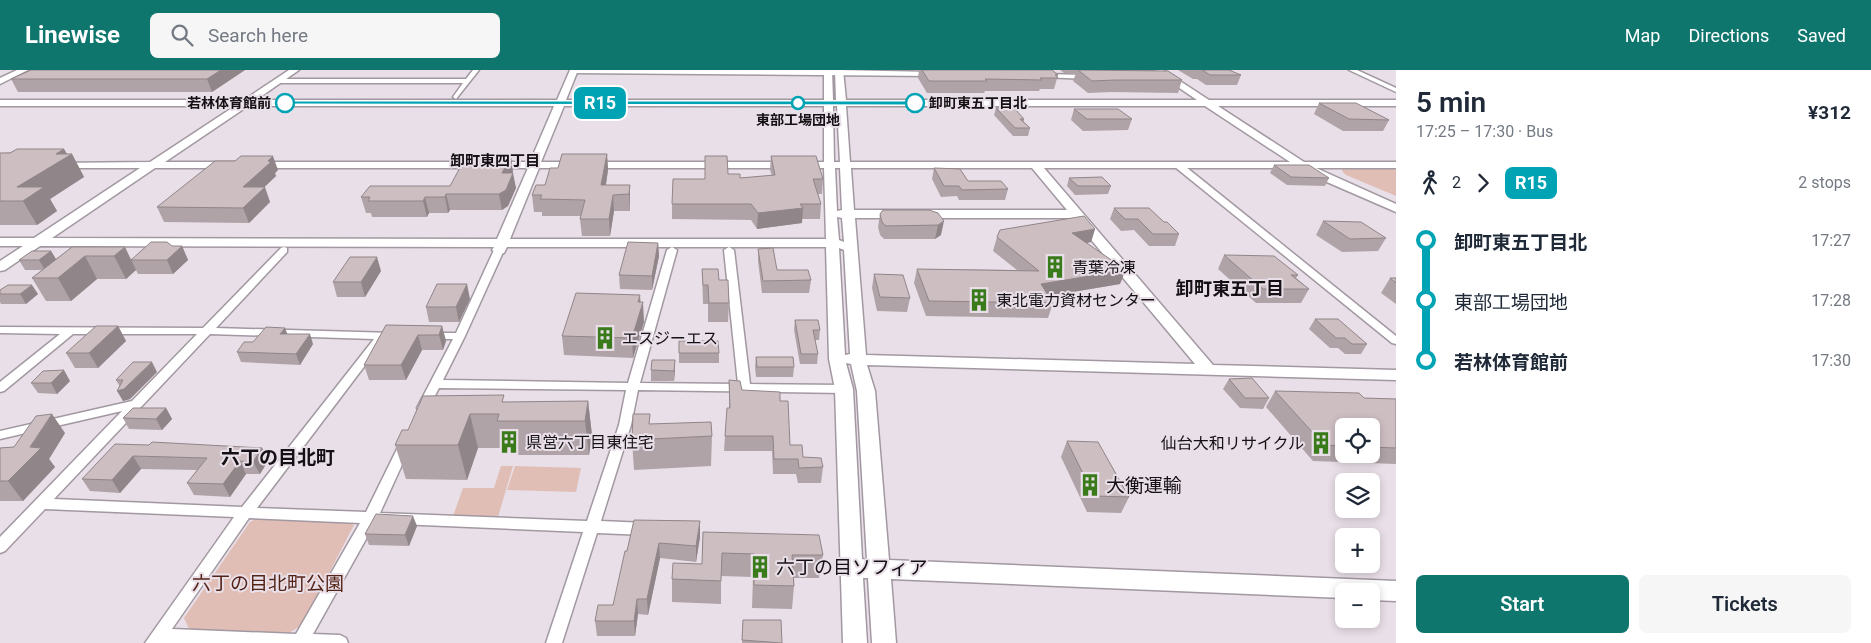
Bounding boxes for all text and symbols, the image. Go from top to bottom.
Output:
search box [150,13,500,58]
text: Linewise [25,21,120,49]
icon: search [168,21,196,49]
text: Search here [208,24,308,47]
text: Map [1625,25,1660,46]
text: Directions [1688,25,1769,46]
text: Saved [1797,25,1846,46]
text: 5 min [1416,86,1486,119]
line badge: R15 [571,87,629,119]
text: R15 [584,92,616,113]
marker: 若林体育館前 [275,93,295,113]
marker: 卸町東五丁目北 [905,93,925,113]
place label: 若林体育館前 [187,95,271,111]
place label: 卸町東五丁目北 [929,95,1027,111]
marker: 東部工場団地 [791,96,805,110]
text: ¥312 [1808,101,1851,124]
place label: 東部工場団地 [756,112,840,128]
text: 17:25 – 17:30 · Bus [1416,122,1553,141]
district label: 卸町東四丁目 [450,152,540,170]
icon: walk [1416,169,1444,197]
icon: forward [1469,169,1497,197]
text: R15 [1515,172,1547,193]
text: 2 [1452,173,1461,192]
text: 2 stops [1798,173,1851,192]
text: 卸町東五丁目北 [1454,231,1587,254]
text: 17:27 [1811,231,1851,250]
building icon: 青葉冷凍 [1042,254,1068,280]
place label: 青葉冷凍 [1072,258,1136,277]
district label: 卸町東五丁目 [1176,278,1284,299]
building icon: 東北電力資材センター [966,287,992,313]
place label: 東北電力資材センター [996,291,1156,310]
text: 東部工場団地 [1454,291,1568,314]
text: 17:28 [1811,291,1851,310]
building icon: エスジーエス [592,325,618,351]
place label: エスジーエス [622,329,718,348]
text: 若林体育館前 [1454,351,1568,374]
text: 17:30 [1811,351,1851,370]
map controls [1335,418,1380,628]
button: locate [1335,418,1380,463]
building icon: 県営六丁目東住宅 [496,429,522,455]
building icon: 仙台大和リサイクル [1308,430,1334,456]
place label: 県営六丁目東住宅 [526,433,654,452]
place label: 仙台大和リサイクル [1161,434,1304,453]
district label: 六丁の目北町 [221,446,335,469]
building icon: 大衡運輸 [1077,472,1103,498]
button: layers [1335,473,1380,518]
place label: 大衡運輸 [1106,474,1182,497]
button: + [1335,528,1380,573]
building icon: 六丁の目ソフィア [747,554,773,580]
place label: 六丁の目ソフィア [776,556,928,579]
park label: 六丁の目北町公園 [192,572,344,595]
button: Start [1416,575,1629,633]
button: Tickets [1639,575,1851,633]
button: − [1335,583,1380,628]

